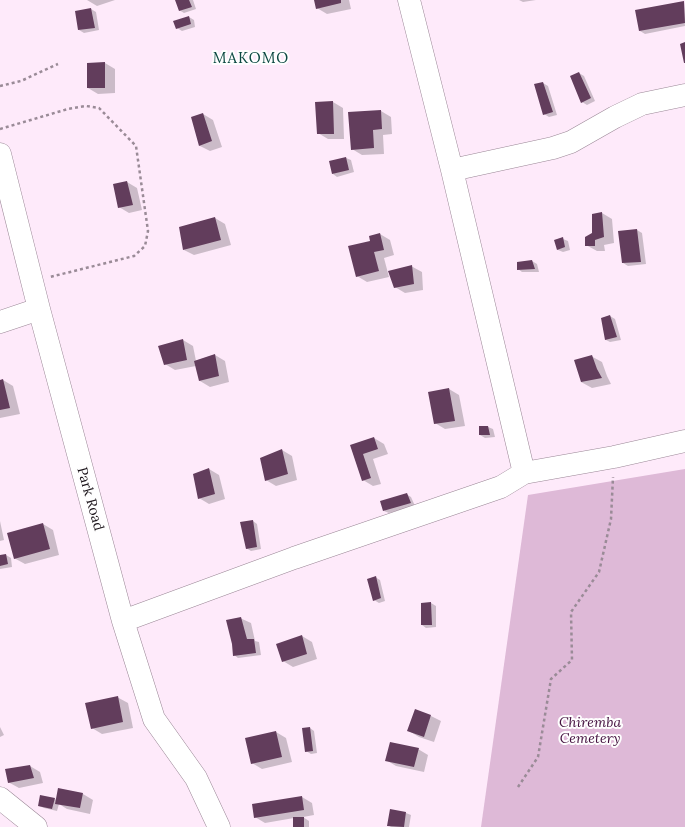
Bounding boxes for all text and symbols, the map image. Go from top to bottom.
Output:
district label: MAKOMO [213,50,289,68]
street label: Park Road [73,465,107,533]
park label: Chiremba Cemetery [559,715,621,748]

